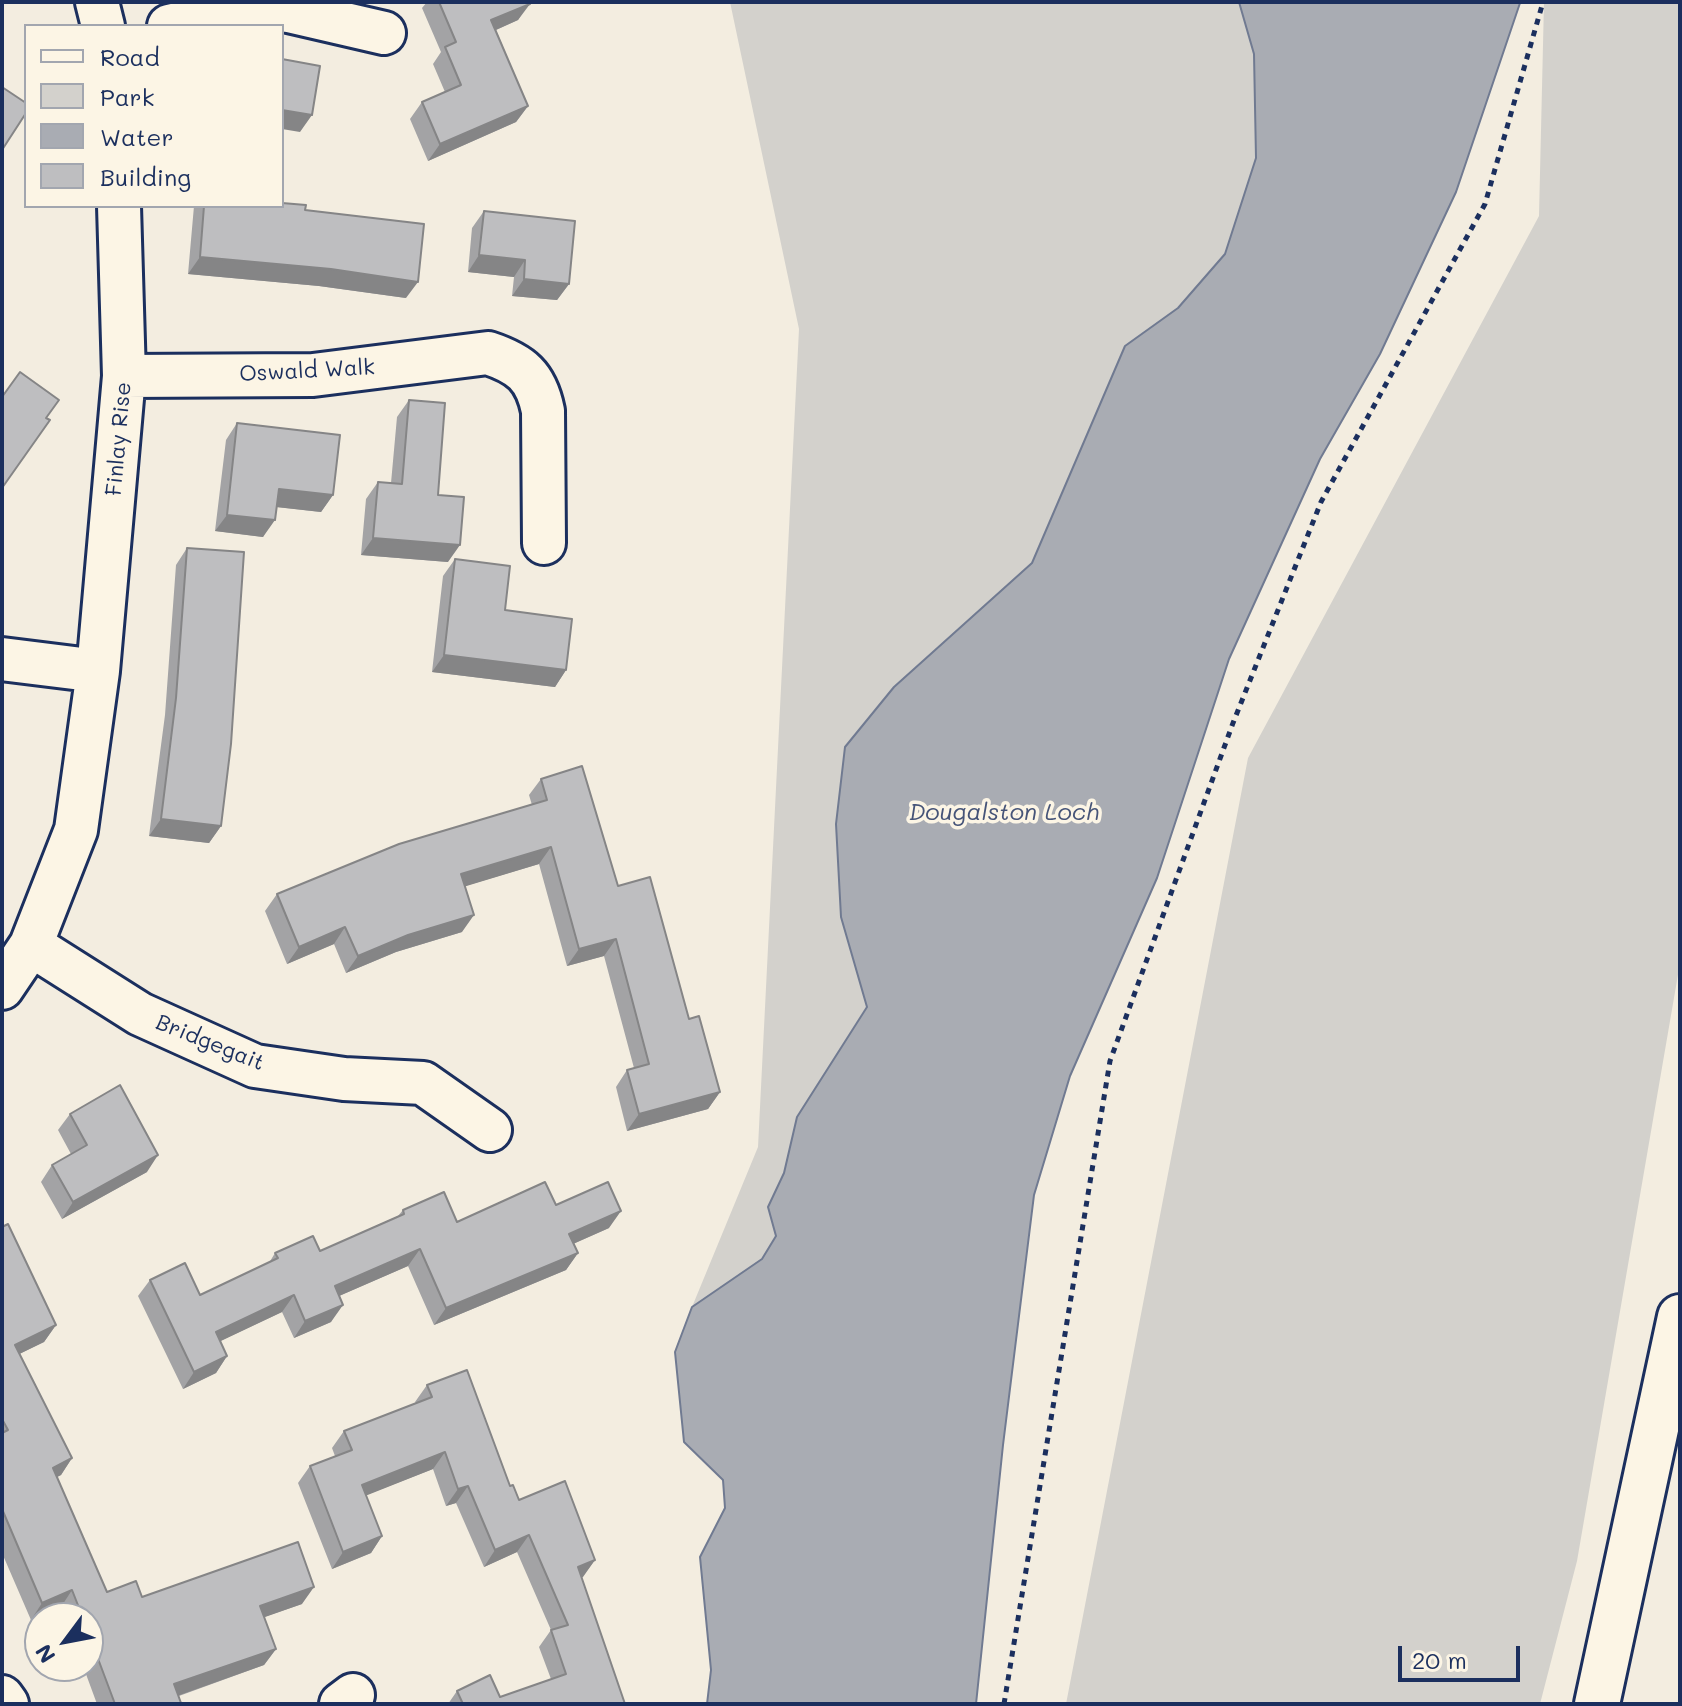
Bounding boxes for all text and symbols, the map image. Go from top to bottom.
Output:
legend [24,24,284,208]
text: Road [100,41,160,72]
text: Park [100,81,154,112]
text: Water [100,121,174,152]
text: Building [100,161,191,192]
street label: Oswald Walk [239,354,375,388]
street label: Finlay Rise [101,381,137,497]
water label: Dougalston Loch [909,799,1099,827]
street label: Bridgegait [152,1009,268,1077]
north arrow [24,1602,104,1682]
scale bar [1402,1630,1524,1680]
text: N [28,1639,62,1669]
text: 20 m [1412,1644,1467,1675]

